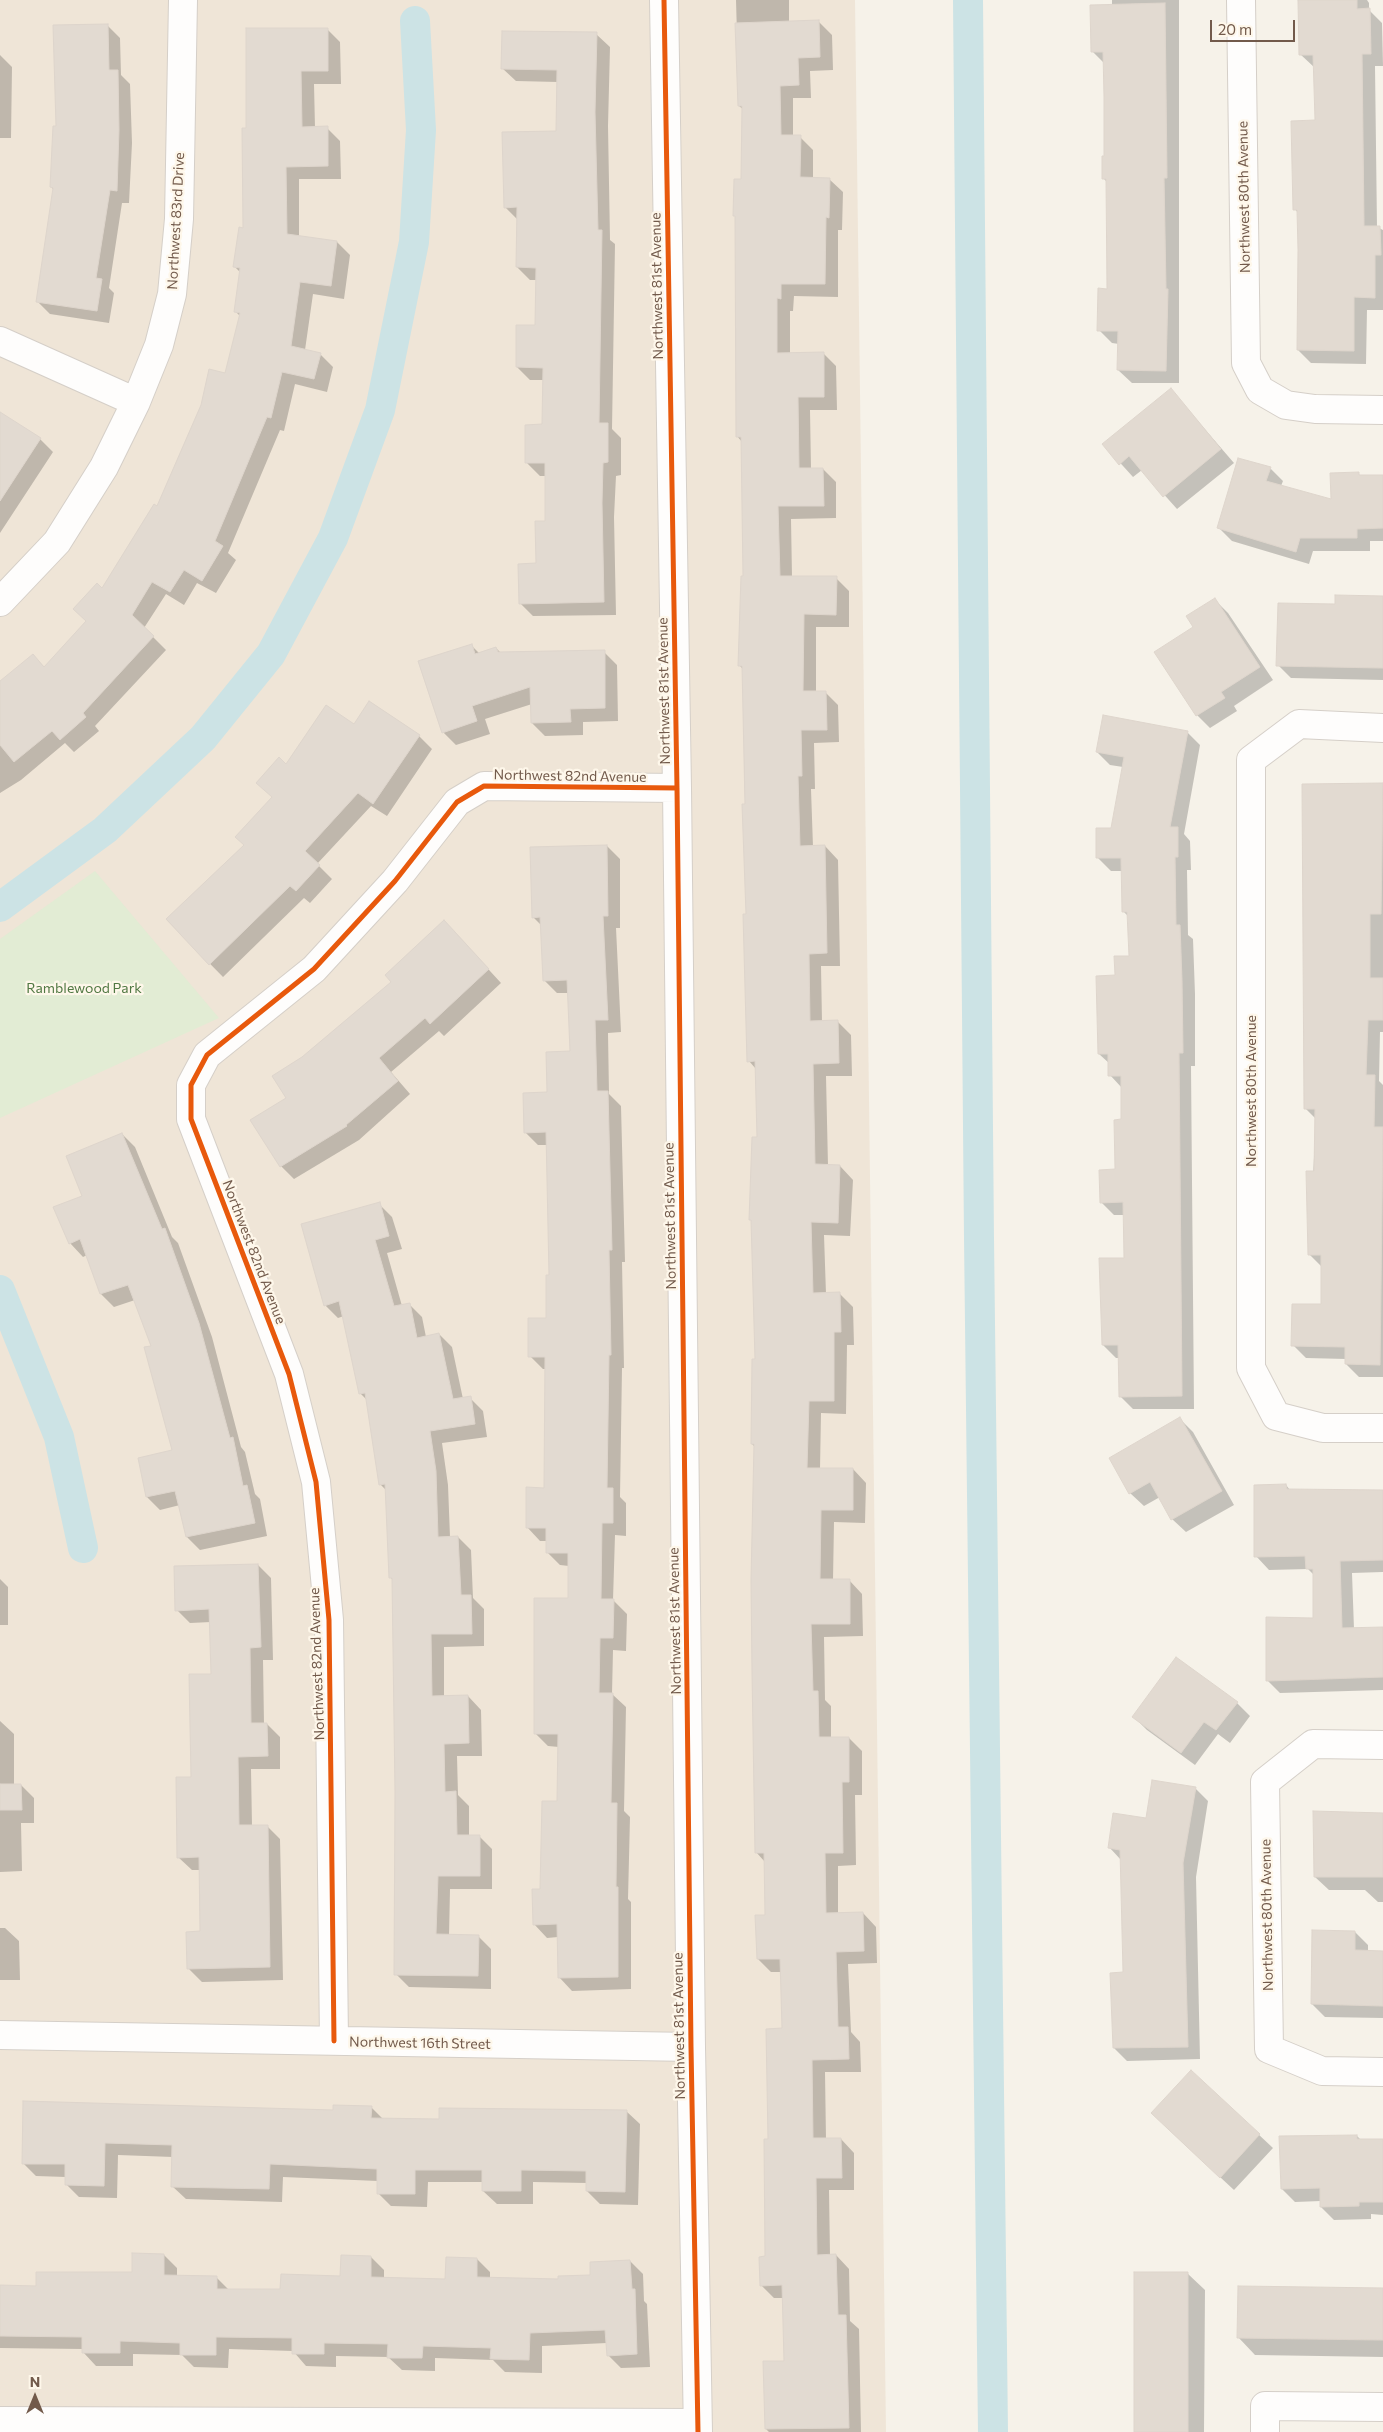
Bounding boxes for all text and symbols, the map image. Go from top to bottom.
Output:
scale bar [1213,10,1298,42]
text: 20 m [1218,20,1252,38]
street label: Northwest 80th Avenue [1234,121,1254,273]
street label: Northwest 83rd Drive [164,152,188,290]
street label: Northwest 81st Avenue [647,212,667,360]
street label: Northwest 81st Avenue [654,617,674,765]
street label: Northwest 82nd Avenue [493,766,647,786]
park label: Ramblewood Park [26,980,142,996]
street label: Northwest 80th Avenue [1243,1015,1259,1167]
street label: Northwest 81st Avenue [660,1142,680,1290]
street label: Northwest 82nd Avenue [219,1178,289,1326]
street label: Northwest 81st Avenue [665,1547,685,1695]
street label: Northwest 82nd Avenue [306,1587,328,1741]
street label: Northwest 80th Avenue [1257,1839,1277,1991]
street label: Northwest 81st Avenue [669,1952,689,2100]
street label: Northwest 16th Street [349,2033,491,2053]
north arrow [10,2372,60,2422]
text: N [30,2373,40,2390]

